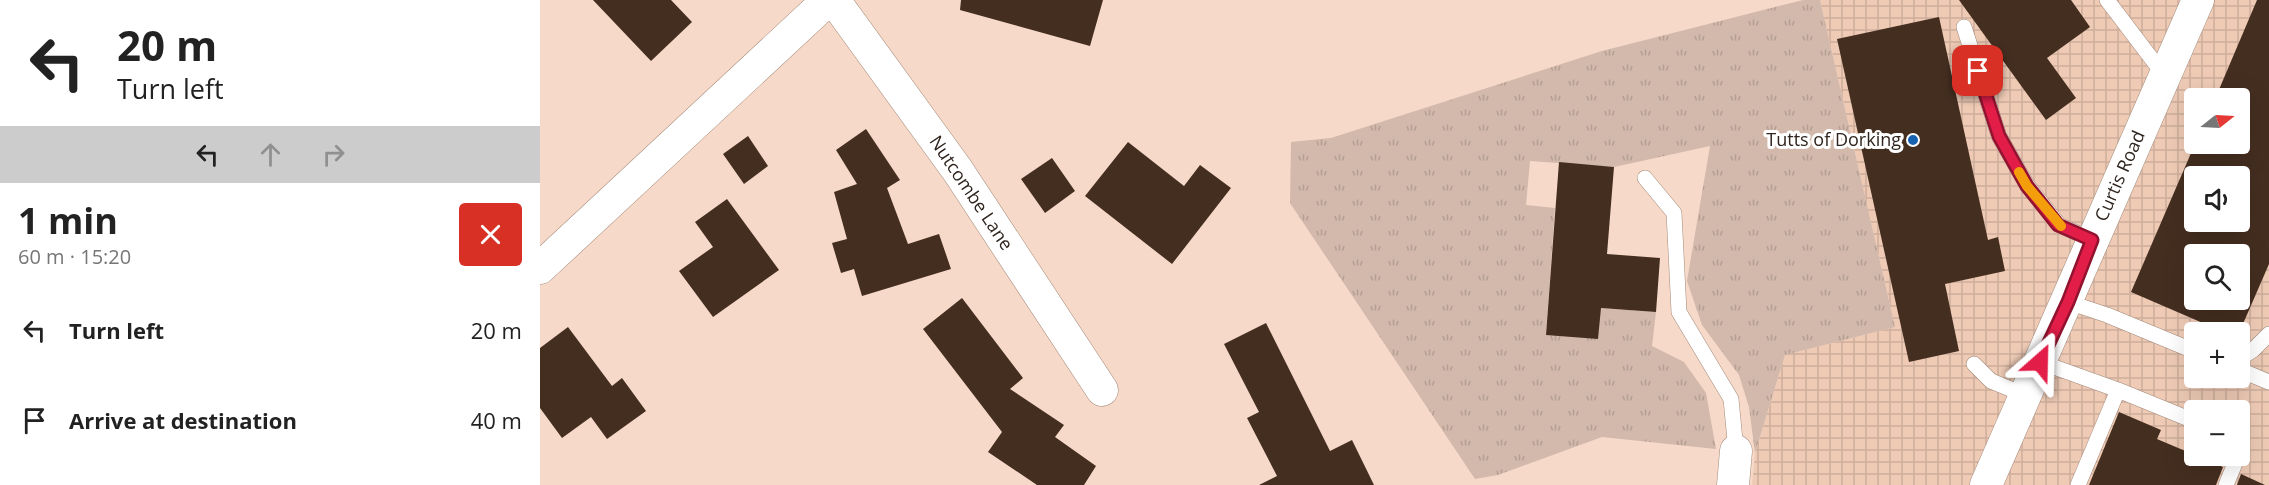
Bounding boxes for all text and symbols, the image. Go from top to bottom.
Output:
text: 20 m [117,16,217,73]
icon: left [18,24,96,102]
pin [1952,45,2003,96]
icon: arrive [1961,54,1994,87]
text: Turn left [117,70,224,107]
north arrow [2184,88,2250,154]
map controls [2184,88,2250,466]
street label: Curtis Road [2088,126,2150,225]
place label: Tutts of Dorking [1766,127,1901,151]
street label: Nutcombe Lane [925,130,1019,254]
marker: Tutts of Dorking [1906,133,1920,147]
icon: left [191,138,224,171]
icon: ahead [254,138,287,171]
icon: right [317,138,350,171]
button: sound [2184,166,2250,232]
text: 1 min [18,196,118,245]
button: close [459,203,522,266]
text: 60 m · 15:20 [18,243,131,270]
button: search [2184,244,2250,310]
icon: left [18,314,51,347]
text: Turn left [69,315,164,345]
text: 20 m [471,315,522,345]
button: + [2184,322,2250,388]
position arrow [2008,330,2072,394]
button: − [2184,400,2250,466]
icon: arrive [18,404,51,437]
text: Arrive at destination [69,405,297,435]
text: 40 m [471,405,522,435]

